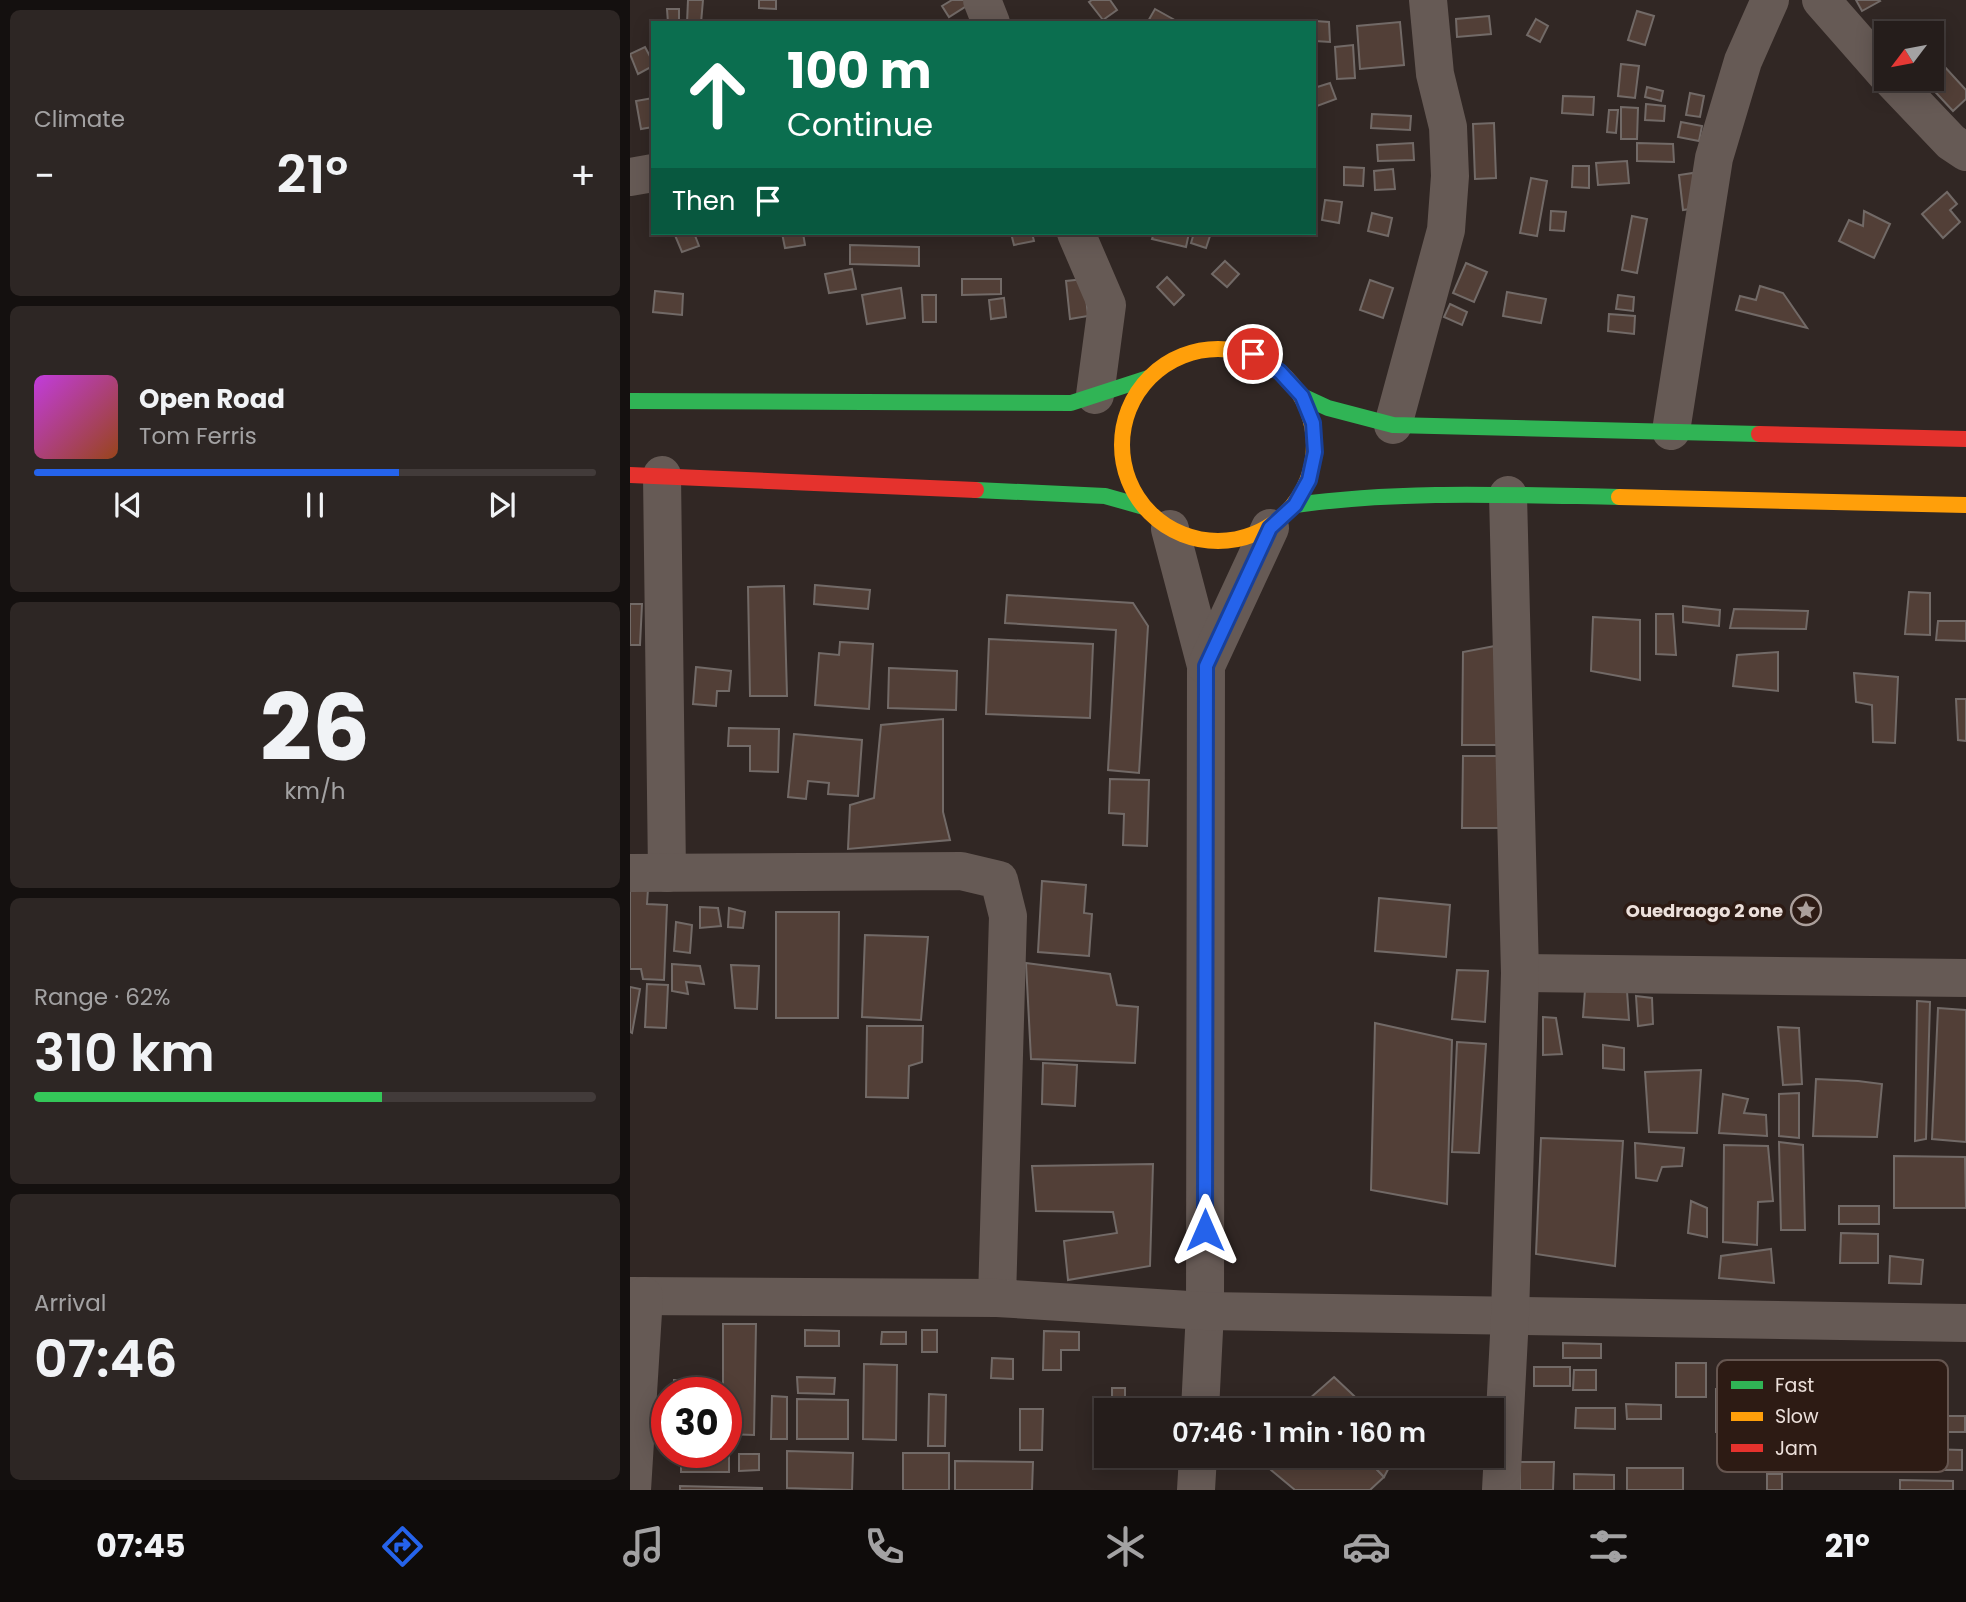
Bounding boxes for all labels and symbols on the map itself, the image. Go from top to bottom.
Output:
north arrow [1874,21,1944,91]
pin [1223,324,1283,384]
place icon: Ouedraogo 2 one [1789,893,1823,927]
place label: Ouedraogo 2 one [1626,898,1783,923]
position arrow [1168,1193,1242,1267]
legend [1717,1360,1948,1472]
text: Fast [1775,1372,1814,1399]
speed limit sign: 30 [651,1377,742,1468]
text: Slow [1775,1403,1819,1430]
text: Jam [1775,1435,1817,1462]

